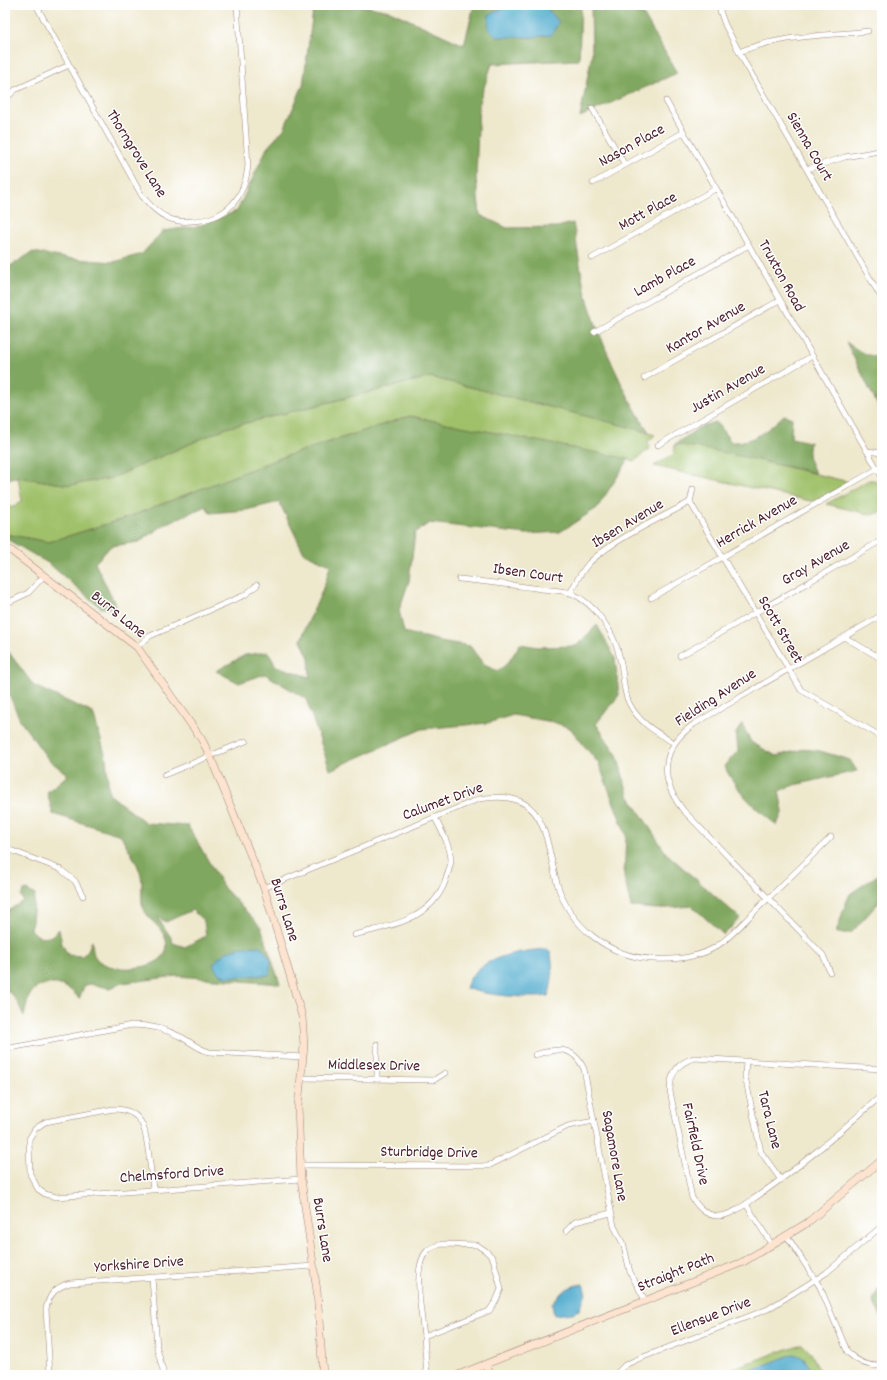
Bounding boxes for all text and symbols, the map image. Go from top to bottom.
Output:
street label: Thorngrove Lane [100,105,172,203]
street label: Sienna Court [780,108,838,186]
street label: Nason Place [595,118,669,174]
street label: Mott Place [614,186,682,238]
street label: Truxton Road [752,236,810,316]
street label: Lamb Place [630,251,700,303]
street label: Kantor Avenue [662,296,750,360]
street label: Justin Avenue [686,358,770,420]
street label: Herrick Avenue [712,489,802,555]
street label: Ibsen Avenue [588,493,668,555]
street label: Gray Avenue [778,534,854,592]
street label: Ibsen Court [492,558,565,590]
street label: Burrs Lane [85,586,151,644]
street label: Scott Street [751,592,809,668]
street label: Fielding Avenue [671,663,761,733]
street label: Calumet Drive [399,777,487,827]
street label: Burrs Lane [263,875,305,945]
street label: Middlesex Drive [328,1054,420,1078]
street label: Tara Lane [751,1088,787,1152]
street label: Fairfield Drive [675,1101,715,1187]
street label: Sagamore Lane [595,1109,633,1203]
street label: Sturbridge Drive [380,1141,478,1165]
street label: Chelmsford Drive [119,1160,225,1190]
street label: Burrs Lane [306,1196,338,1264]
street label: Straight Path [634,1247,718,1299]
street label: Yorkshire Drive [93,1250,185,1280]
street label: Ellensue Drive [667,1291,755,1343]

